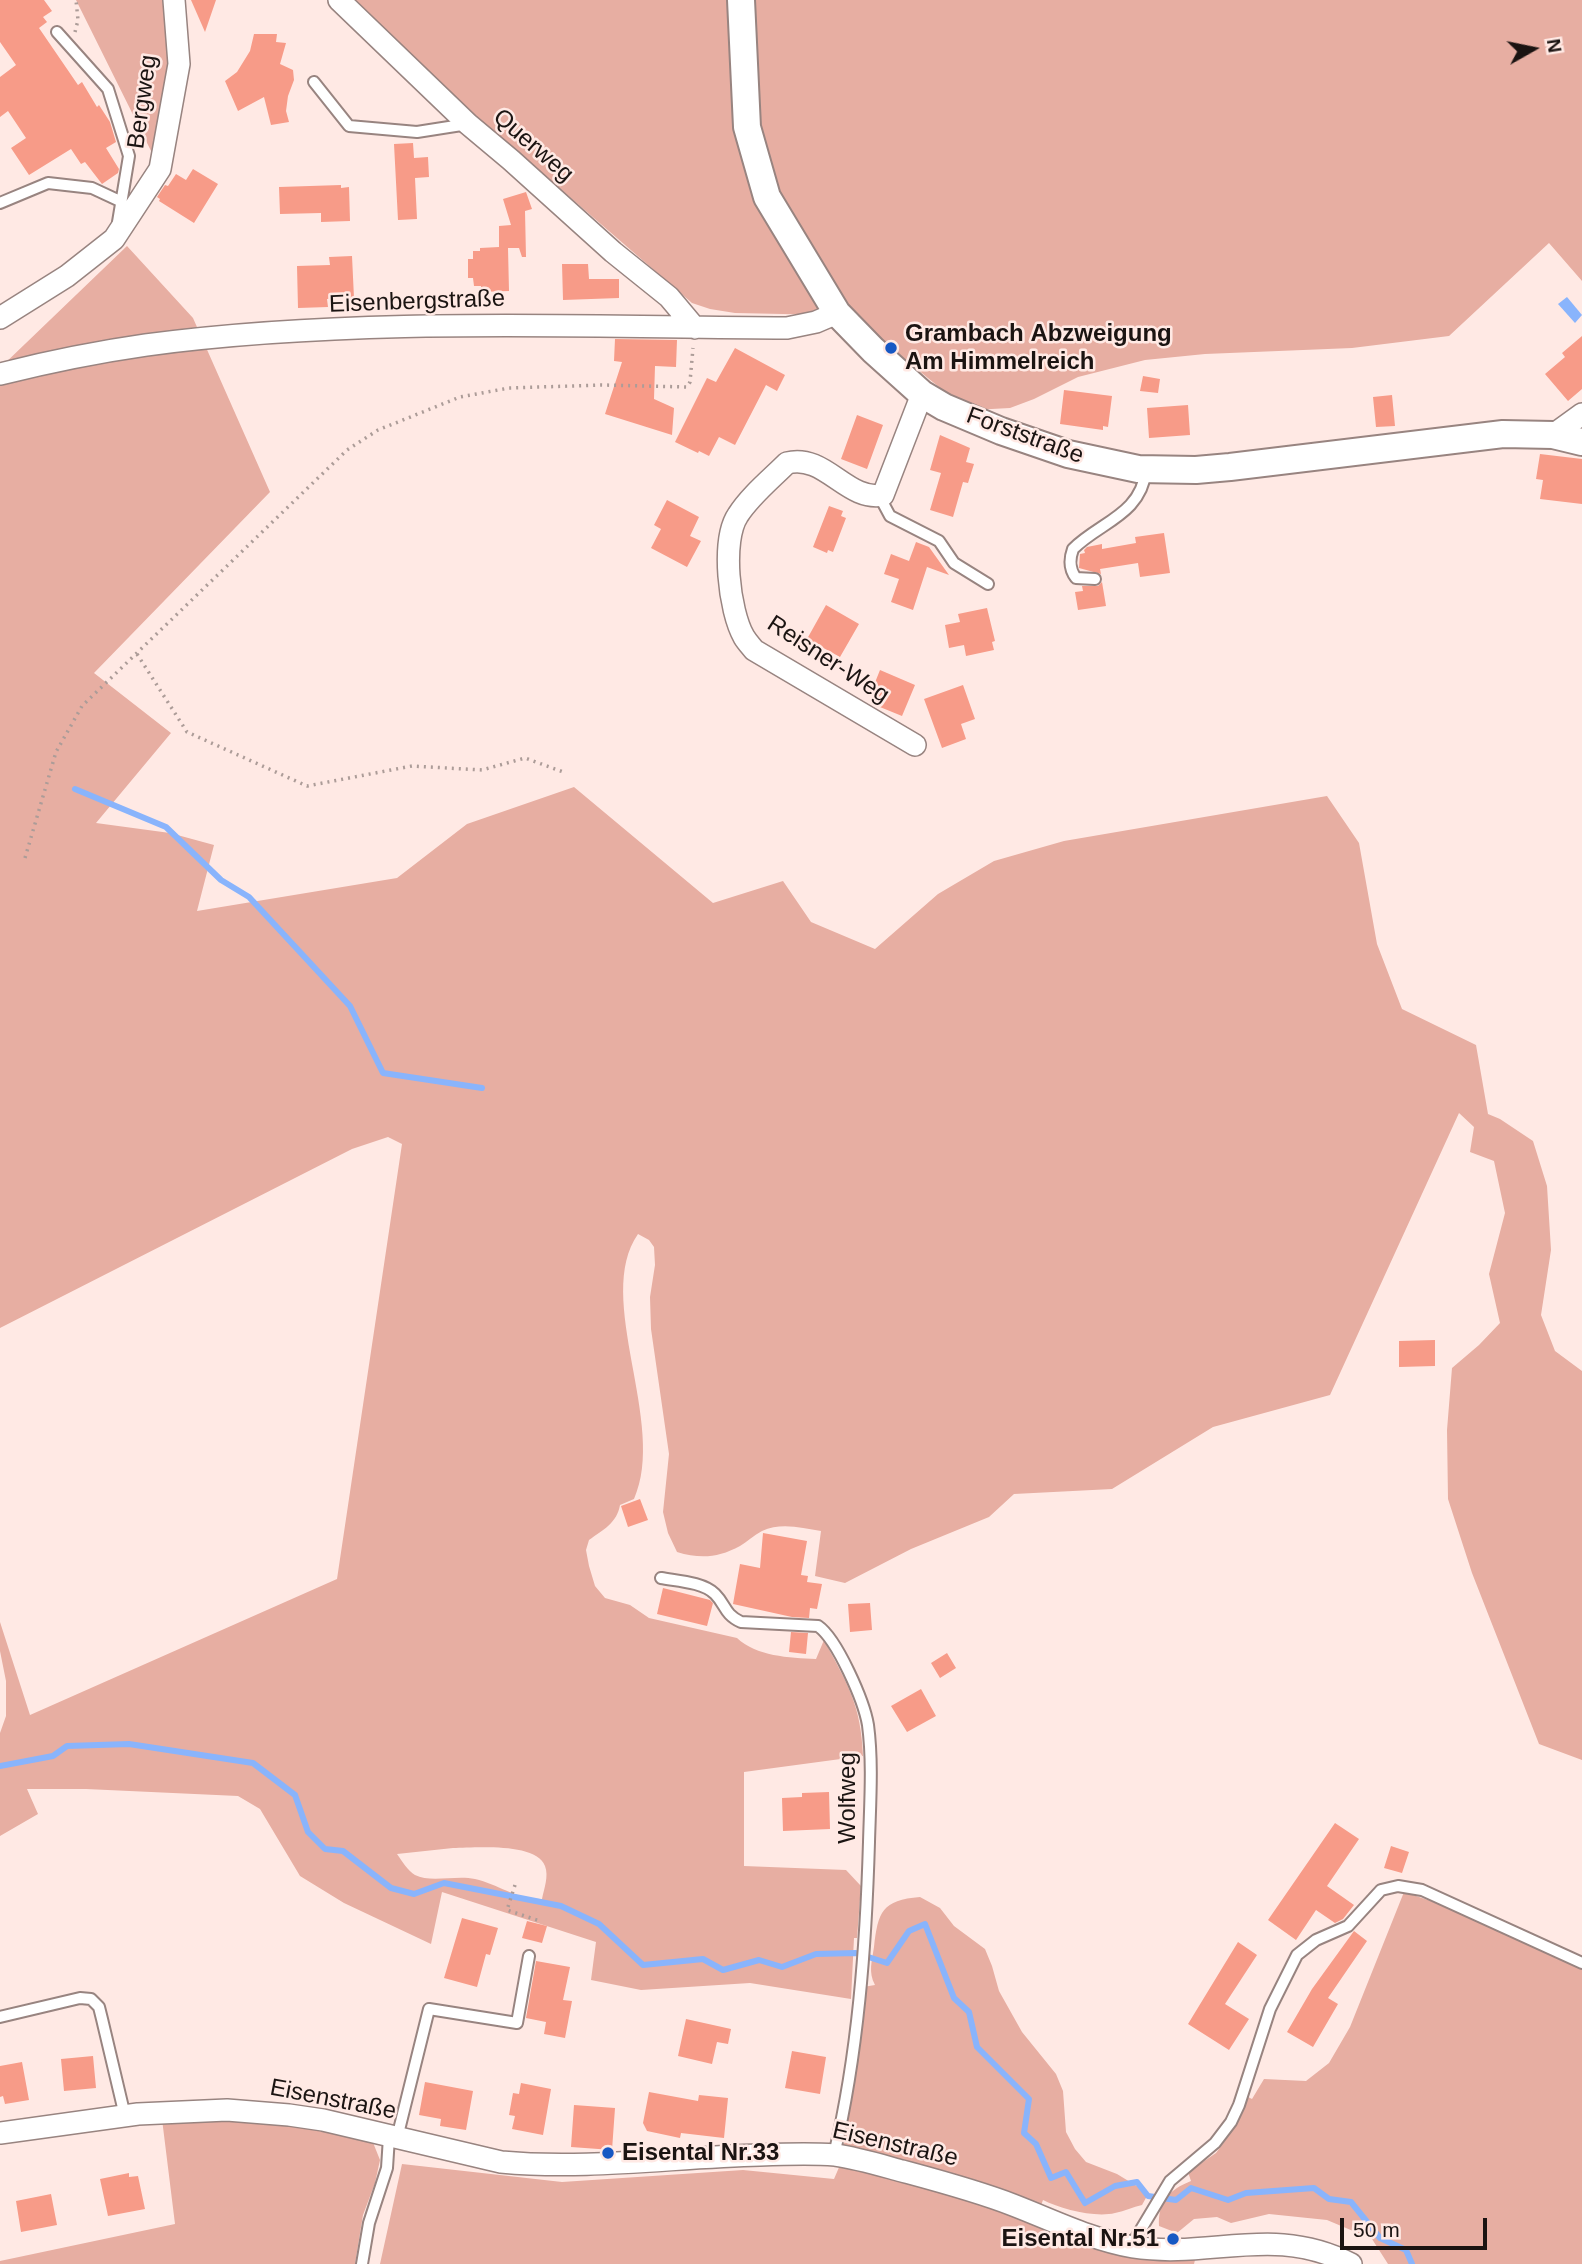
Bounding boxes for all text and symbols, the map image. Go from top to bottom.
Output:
north arrow [1498,14,1568,84]
text: N [1543,37,1566,54]
street label: Bergweg [122,53,164,151]
street label: Querweg [487,103,579,189]
street label: Eisenbergstraße [329,285,505,319]
place label: Grambach Abzweigung Am Himmelreich [905,320,1172,376]
marker: Grambach Abzweigung Am Himmelreich [883,340,899,356]
street label: Forststraße [962,401,1088,471]
street label: Reisner-Weg [762,610,894,710]
street label: Wolfweg [834,1752,862,1844]
street label: Eisenstraße [267,2074,399,2126]
street label: Eisenstraße [829,2117,961,2173]
place label: Eisental Nr.33 [622,2139,779,2167]
marker: Eisental Nr.33 [600,2145,616,2161]
scale bar [1344,2204,1491,2248]
text: 50 m [1353,2218,1400,2241]
place label: Eisental Nr.51 [1002,2225,1159,2253]
marker: Eisental Nr.51 [1165,2231,1181,2247]

